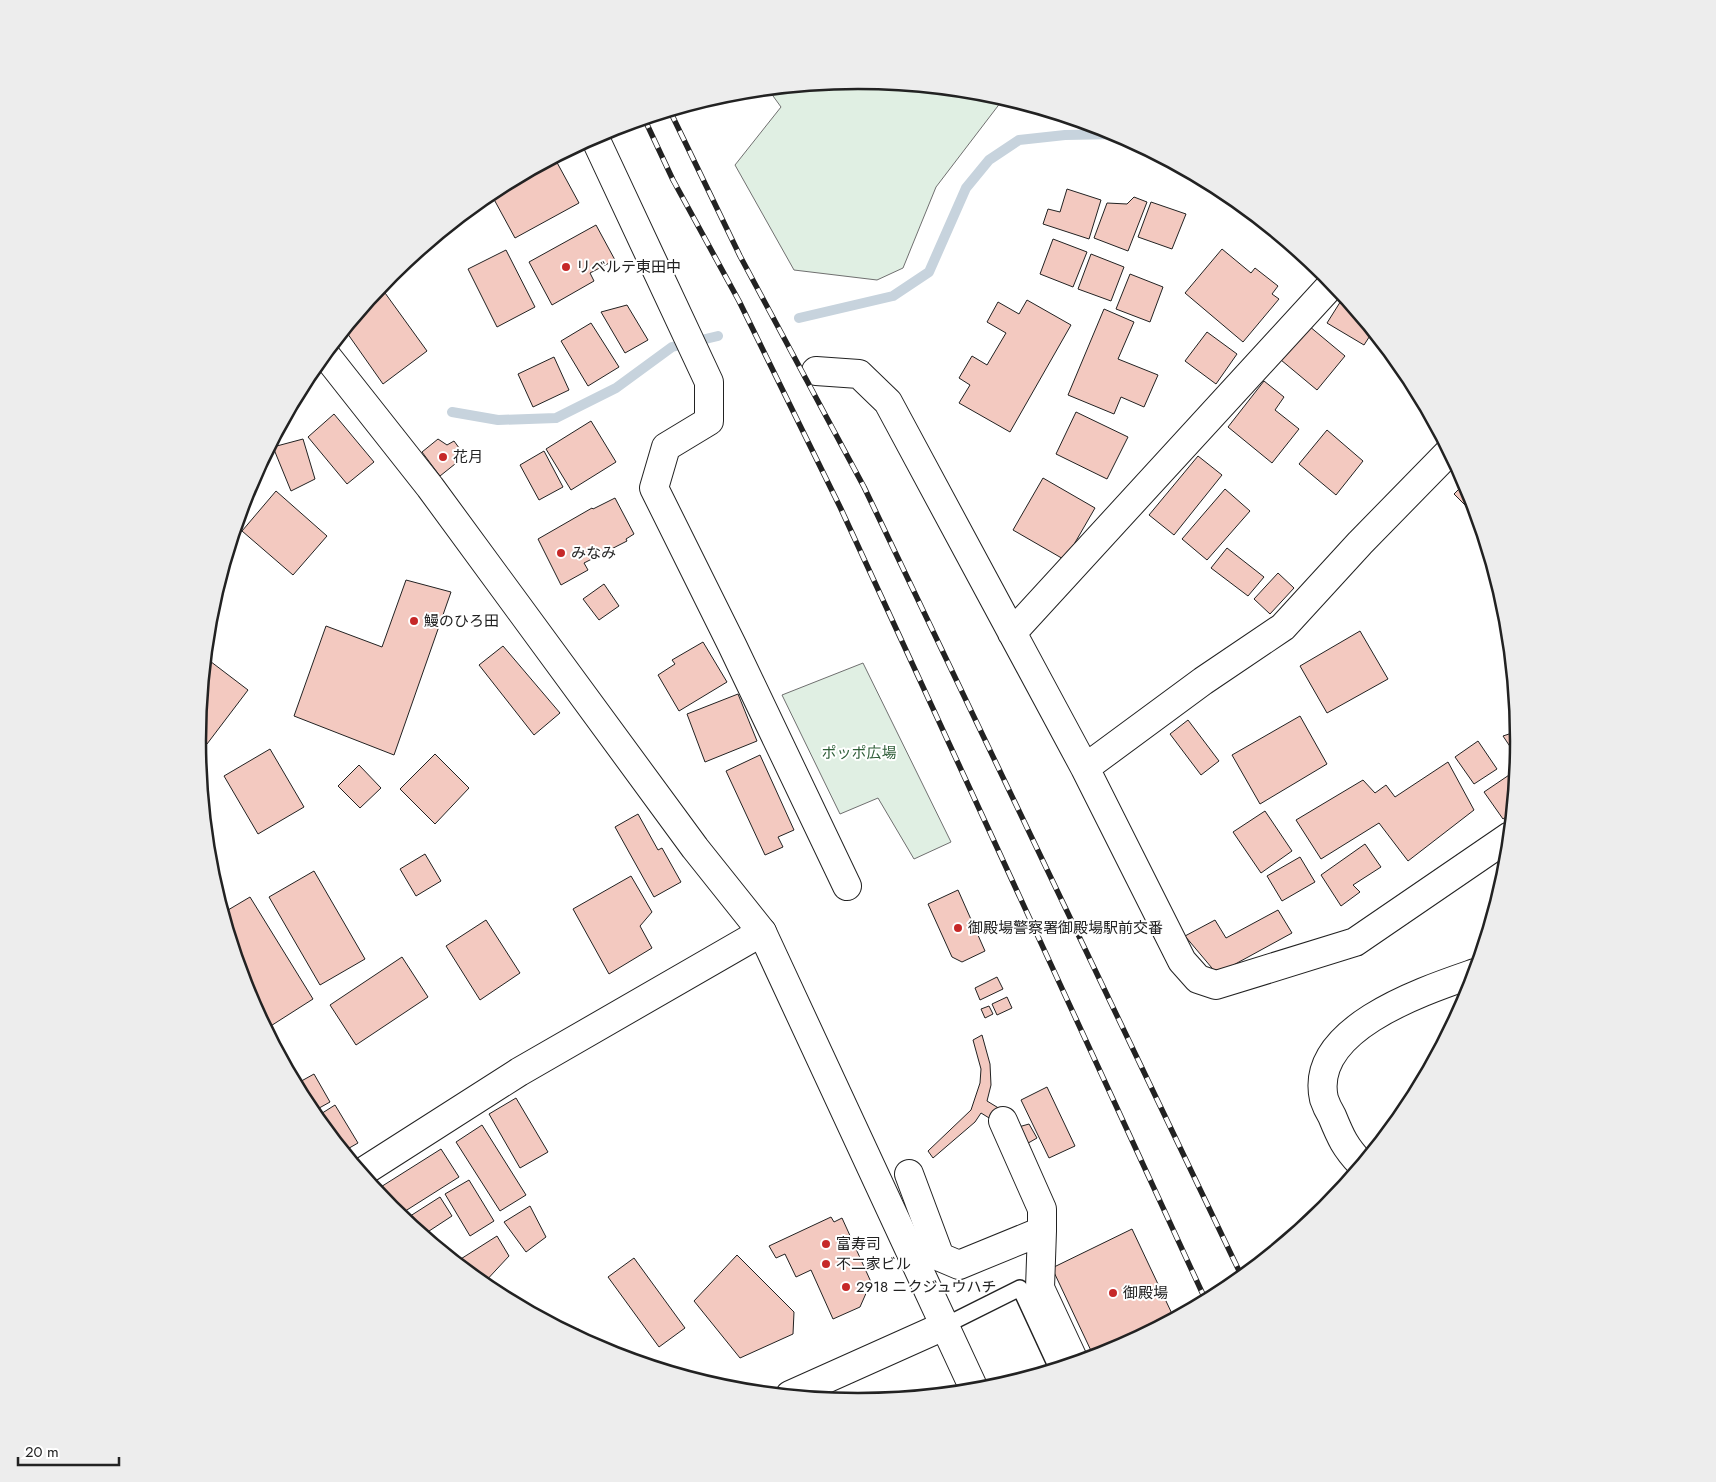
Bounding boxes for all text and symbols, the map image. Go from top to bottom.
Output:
place label: リベルテ東田中 [576,256,681,278]
marker: リベルテ東田中 [560,261,572,273]
place label: 花月 [453,446,483,468]
marker: 花月 [437,451,449,463]
place label: みなみ [571,542,616,564]
marker: みなみ [555,547,567,559]
place label: 鰻のひろ田 [424,610,499,632]
marker: 鰻のひろ田 [408,615,420,627]
park label: ポッポ広場 [821,742,897,764]
place label: 御殿場警察署御殿場駅前交番 [968,917,1163,939]
marker: 御殿場警察署御殿場駅前交番 [952,922,964,934]
place label: 富寿司 [836,1233,881,1255]
marker: 富寿司 [820,1238,832,1250]
place label: 不二家ビル [836,1253,911,1275]
marker: 不二家ビル [820,1258,832,1270]
place label: 2918 ニクジュウハチ [856,1276,997,1298]
marker: 2918 ニクジュウハチ [840,1281,852,1293]
place label: 御殿場 [1123,1282,1168,1304]
marker: 御殿場 [1107,1287,1119,1299]
scale bar [18,1434,119,1466]
text: 20 m [25,1441,59,1463]

